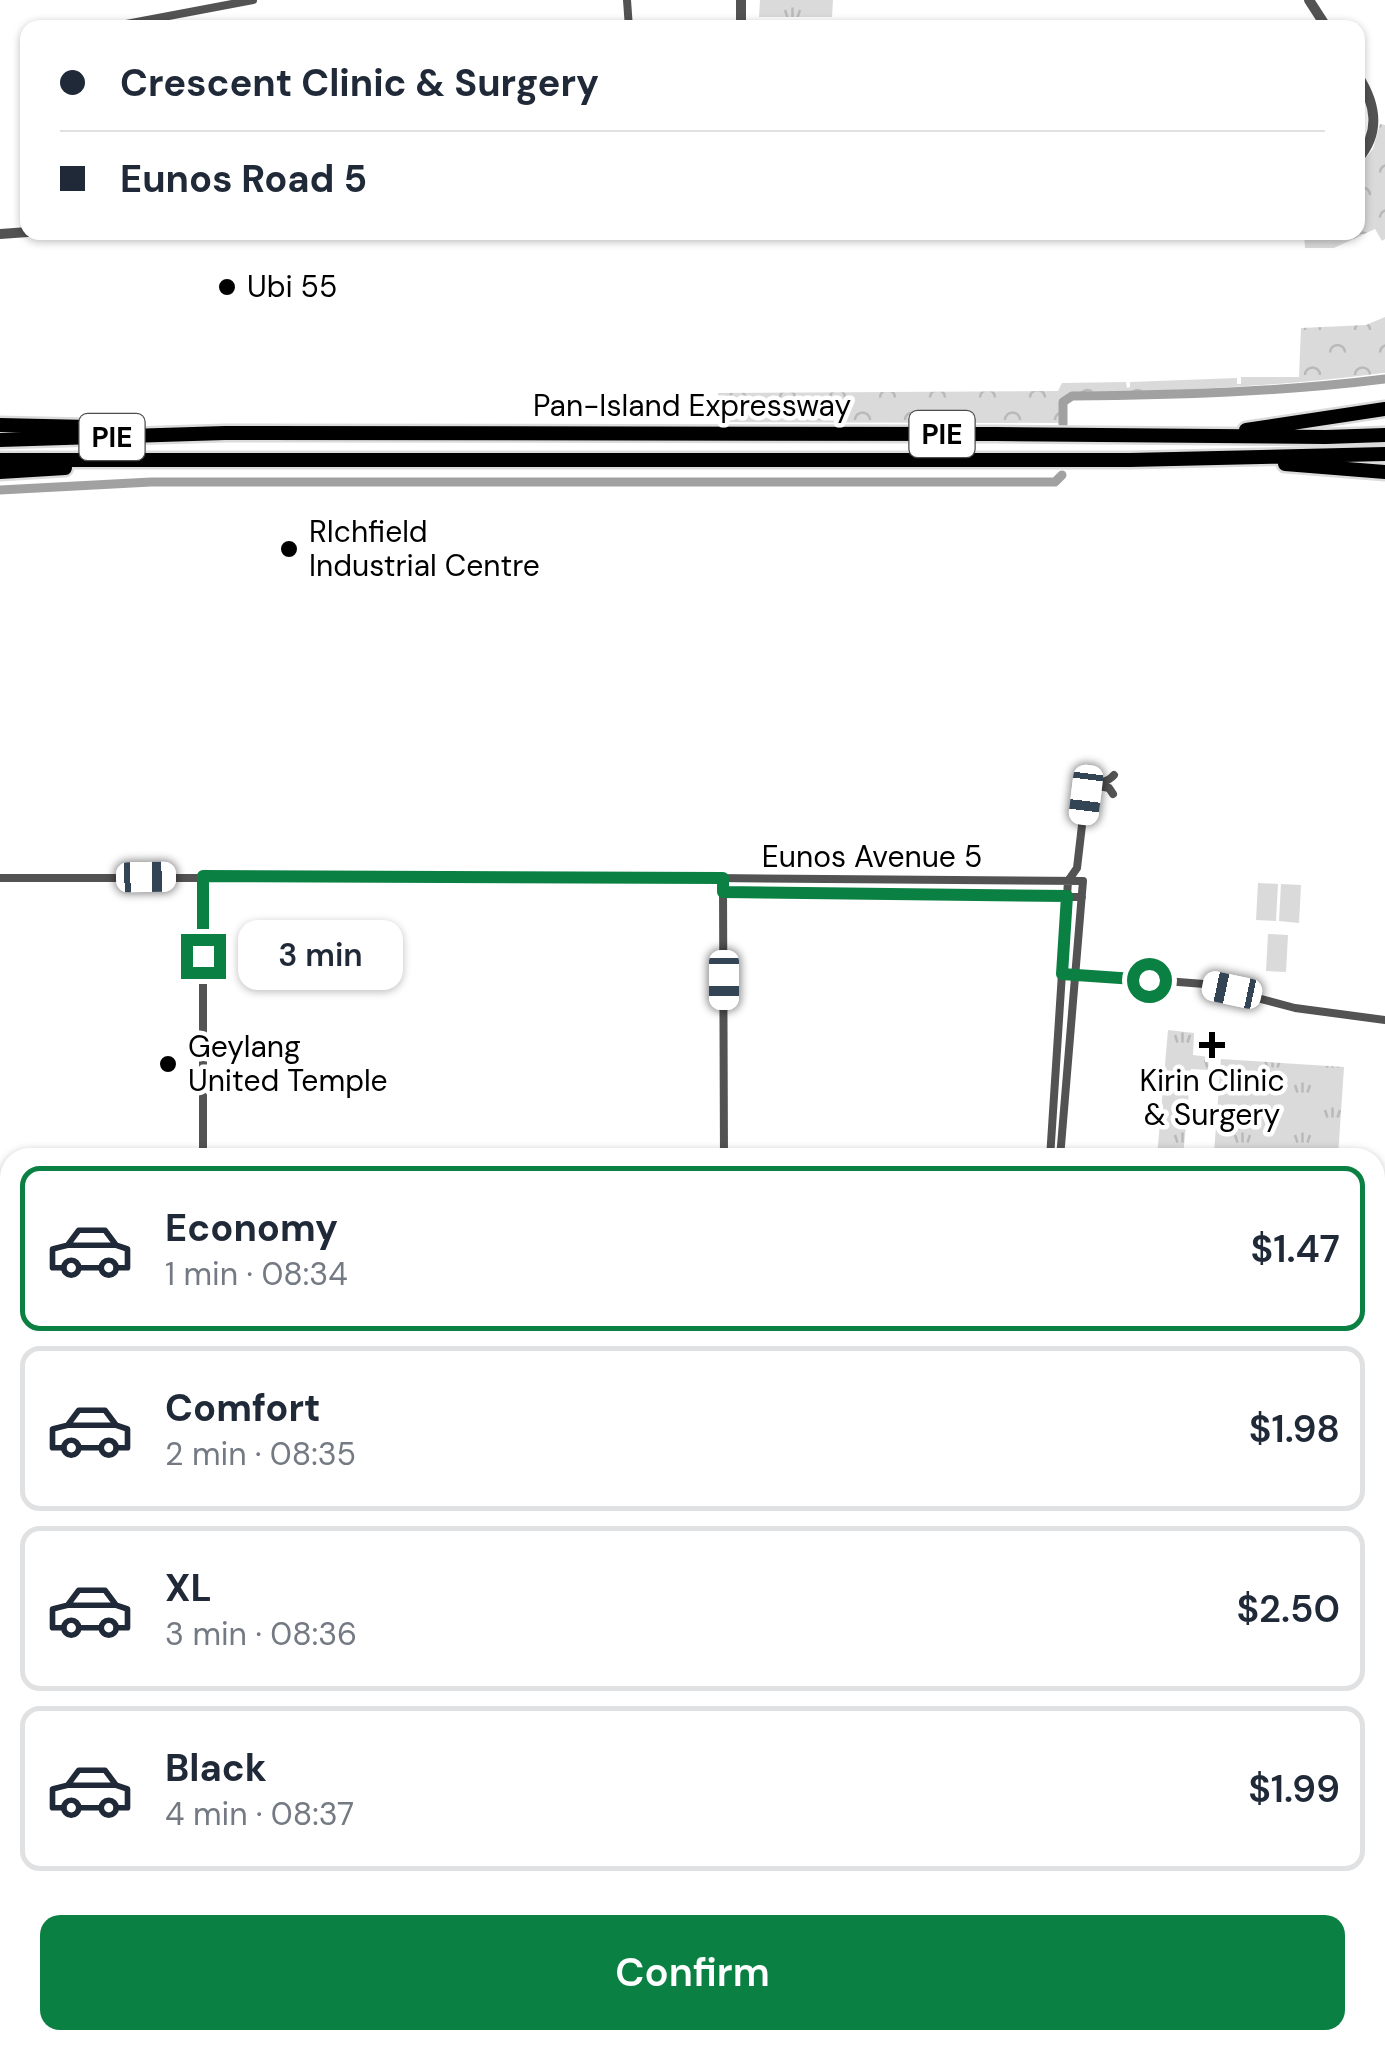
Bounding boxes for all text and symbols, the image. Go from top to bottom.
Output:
text: Crescent Clinic & Surgery [120,58,599,108]
text: Eunos Road 5 [120,154,367,204]
place label: Ubi 55 [247,267,337,306]
marker: Ubi 55 [216,276,238,298]
street label: Pan-Island Expressway [533,386,851,425]
road number: PIE [910,411,974,457]
road number: PIE [80,414,144,460]
place label: RIchfield Industrial Centre [309,512,540,585]
marker: RIchfield Industrial Centre [278,538,300,560]
car [1067,763,1105,827]
street label: Eunos Avenue 5 [762,837,982,876]
car [116,861,176,893]
callout: 3 min [238,921,403,991]
route end [181,934,226,979]
text: 3 min [278,934,363,976]
car [709,950,739,1010]
route start [1127,958,1172,1003]
car [1200,969,1264,1011]
place label: Geylang United Temple [188,1027,388,1100]
marker: Kirin Clinic & Surgery [1199,1032,1225,1058]
marker: Geylang United Temple [157,1053,179,1075]
place label: Kirin Clinic & Surgery [1139,1061,1285,1134]
text: Economy [165,1203,338,1253]
icon: car [45,1204,135,1294]
text: $1.47 [1251,1224,1340,1274]
text: 1 min · 08:34 [165,1253,348,1295]
text: Comfort [165,1383,321,1433]
icon: car [45,1384,135,1474]
text: $1.98 [1249,1404,1340,1454]
text: 2 min · 08:35 [165,1433,356,1475]
text: XL [165,1563,212,1613]
icon: car [45,1564,135,1654]
text: $2.50 [1236,1584,1340,1634]
text: 3 min · 08:36 [165,1613,357,1655]
text: Black [165,1743,267,1793]
icon: car [45,1744,135,1834]
text: $1.99 [1248,1764,1340,1814]
text: 4 min · 08:37 [165,1793,354,1835]
button: Confirm [40,1915,1345,2030]

